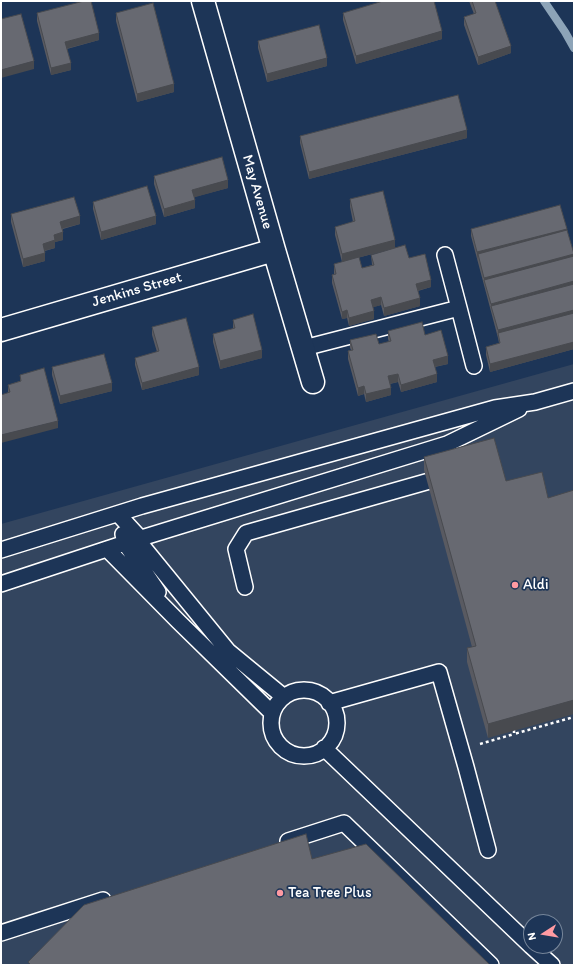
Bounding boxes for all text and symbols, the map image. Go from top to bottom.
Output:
street label: May Avenue [238,153,276,231]
street label: Jenkins Street [90,269,184,311]
place label: Aldi [523,576,549,594]
marker: Aldi [510,580,520,590]
place label: Tea Tree Plus [288,884,372,902]
marker: Tea Tree Plus [275,888,285,898]
north arrow [523,914,563,954]
text: N [525,931,539,941]

